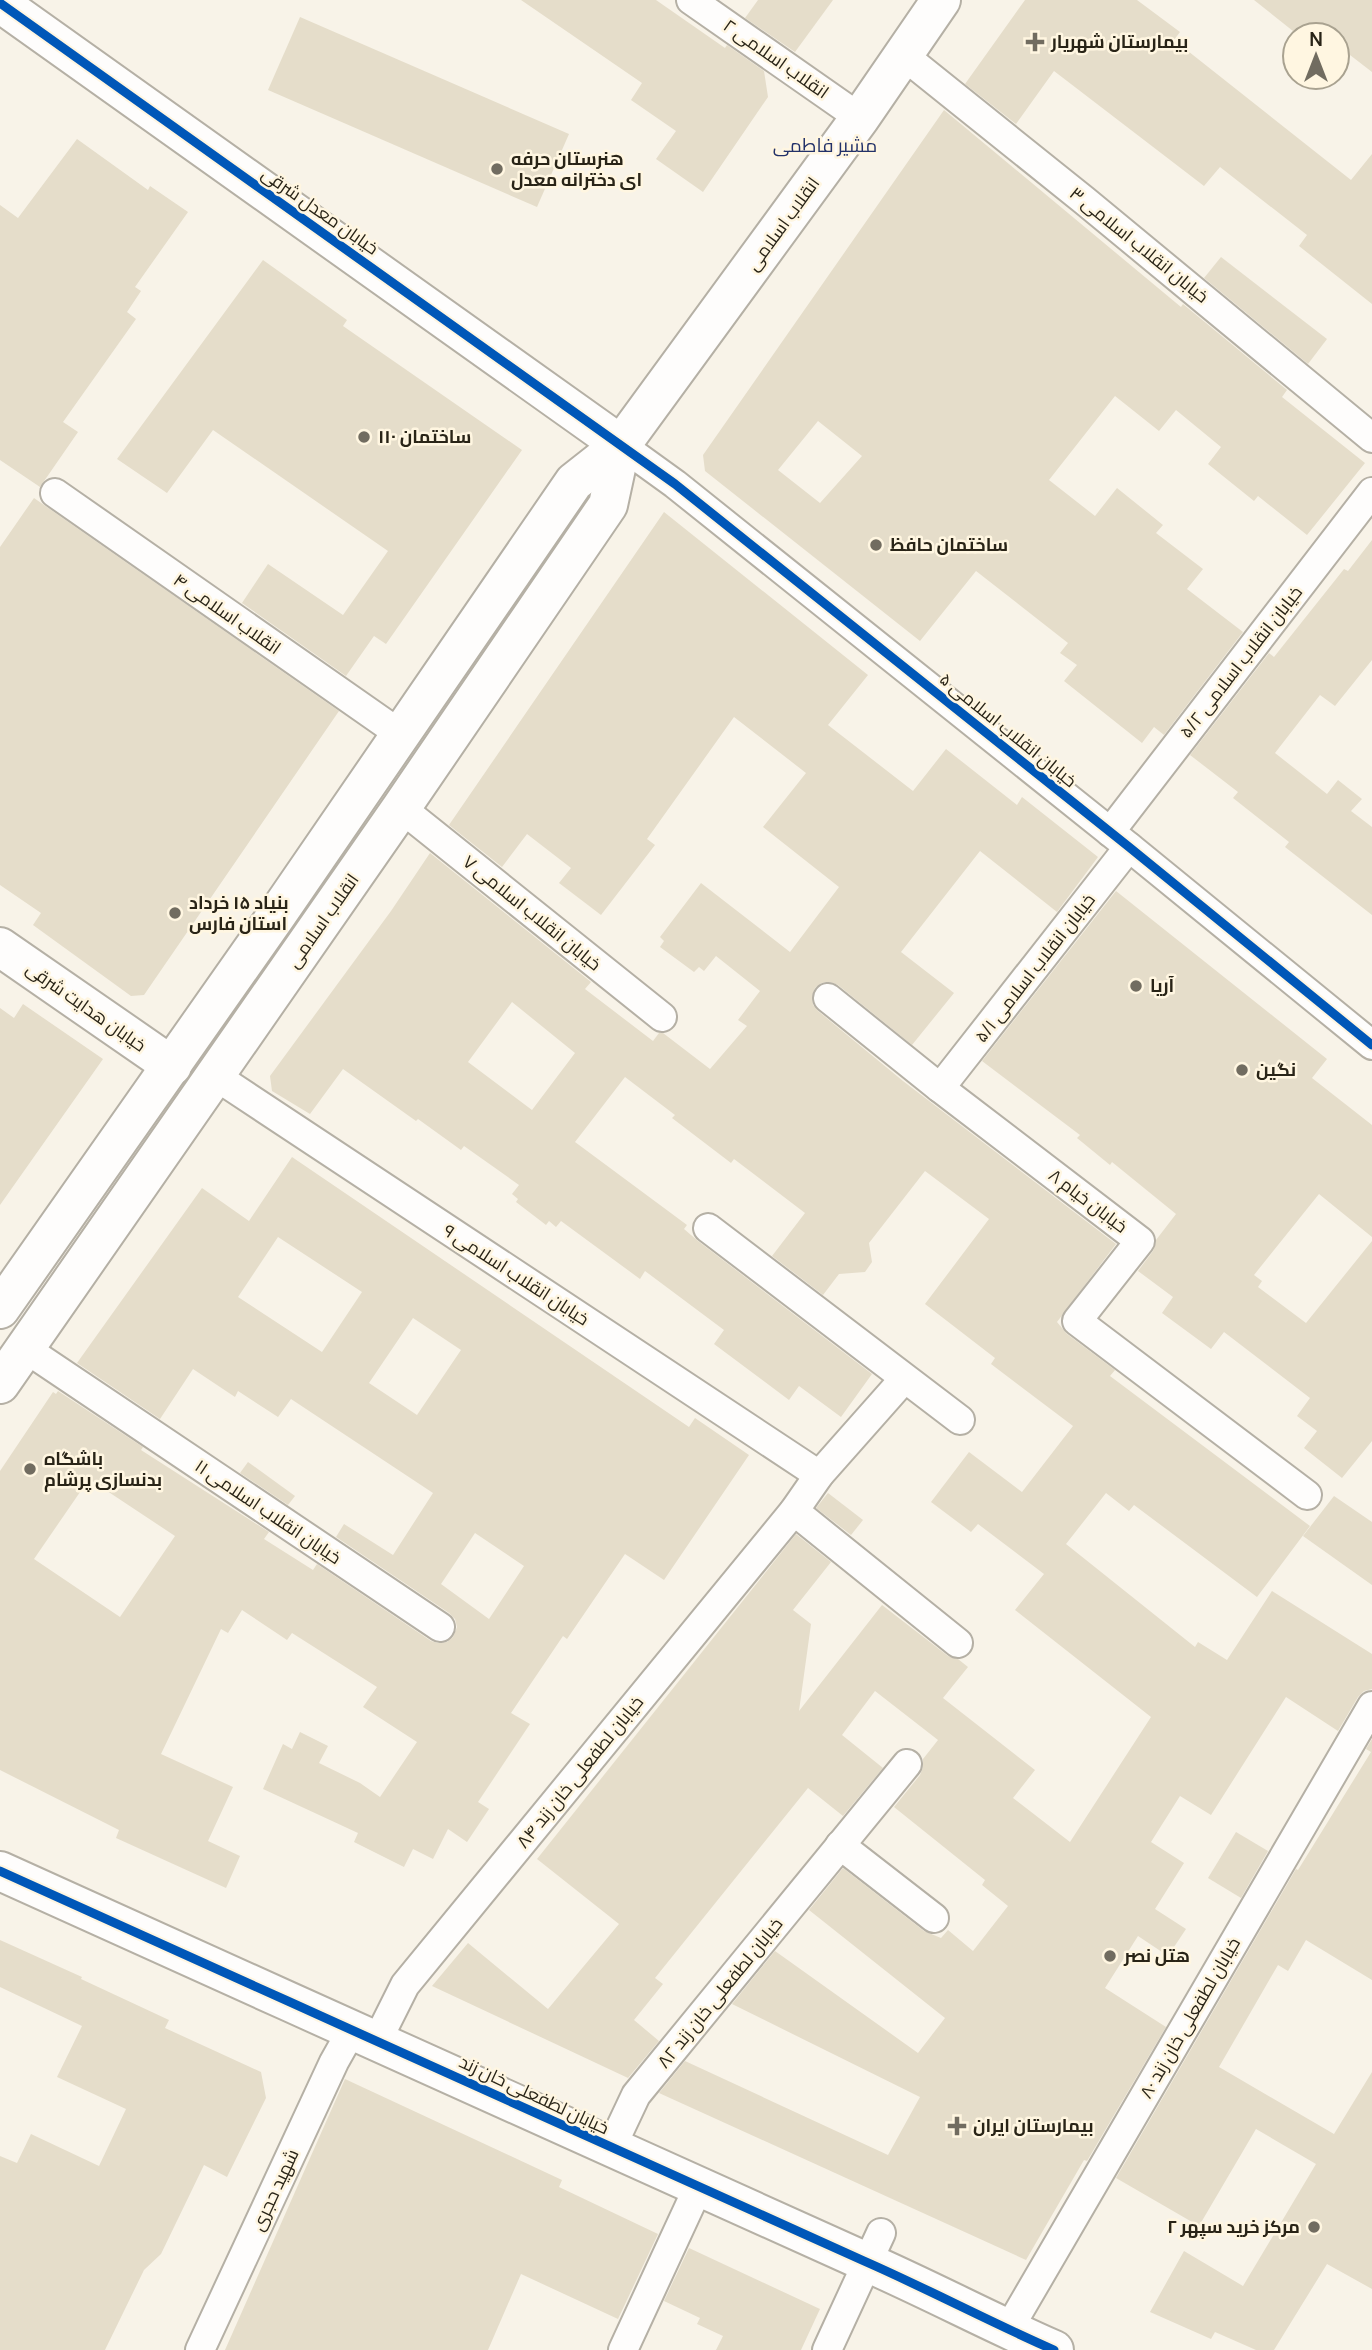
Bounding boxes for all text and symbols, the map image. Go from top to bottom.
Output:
street label: ۲ انقلاب اسلامی [719,13,834,103]
north arrow [1281,21,1351,91]
text: N [1309,26,1323,52]
place label: بیمارستان شهریار [1050,29,1188,53]
marker: بیمارستان شهریار [1025,32,1045,52]
district label: مشیر فاطمی [773,132,877,158]
place label: هنرستان حرفه ای دخترانه معدل [511,146,642,191]
street label: خیابان معدل شرقی [257,161,384,260]
marker: هنرستان حرفه ای دخترانه معدل [489,161,505,177]
street label: انقلاب اسلامی [740,172,824,275]
street label: خیابان انقلاب اسلامی ۳ [1065,181,1214,308]
place label: ساختمان ۱۱۰ [378,424,471,448]
marker: ساختمان ۱۱۰ [356,429,372,445]
place label: ساختمان حافظ [890,532,1008,556]
marker: ساختمان حافظ [868,537,884,553]
street label: ۴ انقلاب اسلامی [169,567,286,659]
street label: خیابان انقلاب اسلامی ۵/۲ [1173,581,1307,742]
street label: خیابان انقلاب اسلامی ۵ [935,666,1082,792]
street label: خیابان انقلاب اسلامی ۷ [458,849,607,975]
street label: انقلاب اسلامی [281,868,364,972]
street label: خیابان انقلاب اسلامی ۵/۱ [969,888,1100,1047]
place label: بنیاد ۱۵ خرداد استان فارس [189,890,289,935]
marker: بنیاد ۱۵ خرداد استان فارس [167,905,183,921]
street label: خیابان هدایت شرقی [22,956,151,1057]
place label: آریا [1150,973,1174,997]
marker: آریا [1128,978,1144,994]
place label: نگین [1256,1057,1296,1081]
marker: نگین [1234,1062,1250,1078]
street label: خیابان خیام ۸ [1044,1163,1133,1239]
street label: خیابان انقلاب اسلامی ۹ [439,1218,594,1330]
place label: باشگاه بدنسازی پرشام [44,1446,162,1492]
street label: خیابان انقلاب اسلامی ۱۱ [191,1453,346,1569]
marker: باشگاه بدنسازی پرشام [22,1461,38,1477]
street label: خیابان لطفعلی خان زند ۸۴ [510,1690,648,1853]
street label: خیابان لطفعلی خان زند ۸۲ [651,1912,787,2073]
street label: خیابان لطفعلی خان زند ۸۰ [1133,1933,1245,2102]
place label: هتل نصر [1123,1943,1190,1967]
marker: هتل نصر [1102,1948,1118,1964]
street label: خیابان لطفعلی خان زند [456,2049,613,2139]
place label: بیمارستان ایران [973,2113,1094,2137]
marker: بیمارستان ایران [947,2116,967,2136]
street label: شهید حجری [245,2145,303,2234]
place label: مرکز خرید سپهر ۲ [1167,2214,1300,2239]
marker: مرکز خرید سپهر ۲ [1306,2219,1322,2235]

